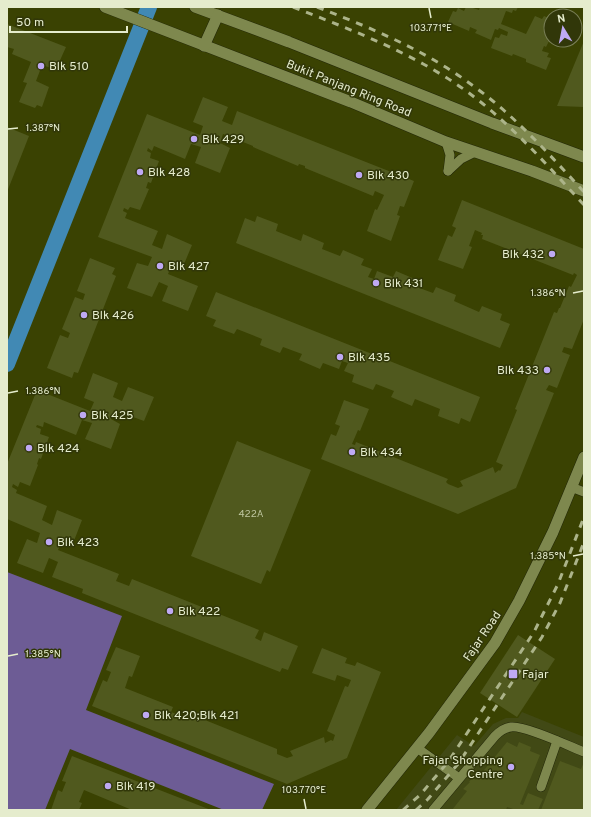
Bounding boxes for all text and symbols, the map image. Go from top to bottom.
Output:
scale bar [10,8,127,34]
north arrow [543,8,583,48]
text: N [556,12,567,27]
text: 50 m [16,15,44,31]
text: 103.771°E [410,22,452,35]
street label: Bukit Panjang Ring Road [284,56,414,121]
place label: Blk 510 [49,59,89,75]
marker: Blk 510 [36,61,46,71]
text: 1.387°N [26,122,60,135]
place label: Blk 429 [202,132,244,148]
marker: Blk 429 [189,134,199,144]
place label: Blk 428 [148,165,190,181]
marker: Blk 428 [135,167,145,177]
place label: Blk 430 [367,168,409,184]
marker: Blk 430 [354,170,364,180]
place label: Blk 432 [502,247,544,263]
marker: Blk 432 [547,249,557,259]
place label: Blk 427 [168,259,209,275]
marker: Blk 427 [155,261,165,271]
place label: Blk 431 [384,276,423,292]
marker: Blk 431 [371,278,381,288]
text: 1.386°N [530,287,566,300]
place label: Blk 426 [92,308,134,324]
marker: Blk 426 [79,310,89,320]
place label: Blk 435 [348,350,390,366]
marker: Blk 435 [335,352,345,362]
place label: Blk 433 [497,363,539,379]
marker: Blk 433 [542,365,552,375]
text: 1.386°N [25,385,61,398]
place label: Blk 425 [91,408,133,424]
marker: Blk 425 [78,410,88,420]
place label: Blk 424 [37,441,79,457]
marker: Blk 424 [24,443,34,453]
place label: Blk 434 [360,445,402,461]
marker: Blk 434 [347,447,357,457]
house number: 422A [238,508,264,521]
place label: Blk 423 [57,535,99,551]
marker: Blk 423 [44,537,54,547]
text: 1.385°N [530,550,566,563]
place label: Blk 422 [178,604,220,620]
marker: Blk 422 [165,606,175,616]
street label: Fajar Road [460,608,505,665]
text: 1.385°N [25,648,61,661]
place label: Fajar [522,667,549,683]
marker: Fajar [507,668,519,680]
place label: Blk 420;Blk 421 [154,708,239,724]
marker: Blk 420;Blk 421 [141,710,151,720]
place label: Fajar Shopping Centre [423,753,503,783]
marker: Fajar Shopping Centre [506,762,516,772]
place label: Blk 419 [116,779,155,795]
marker: Blk 419 [103,781,113,791]
text: 103.770°E [282,784,326,797]

